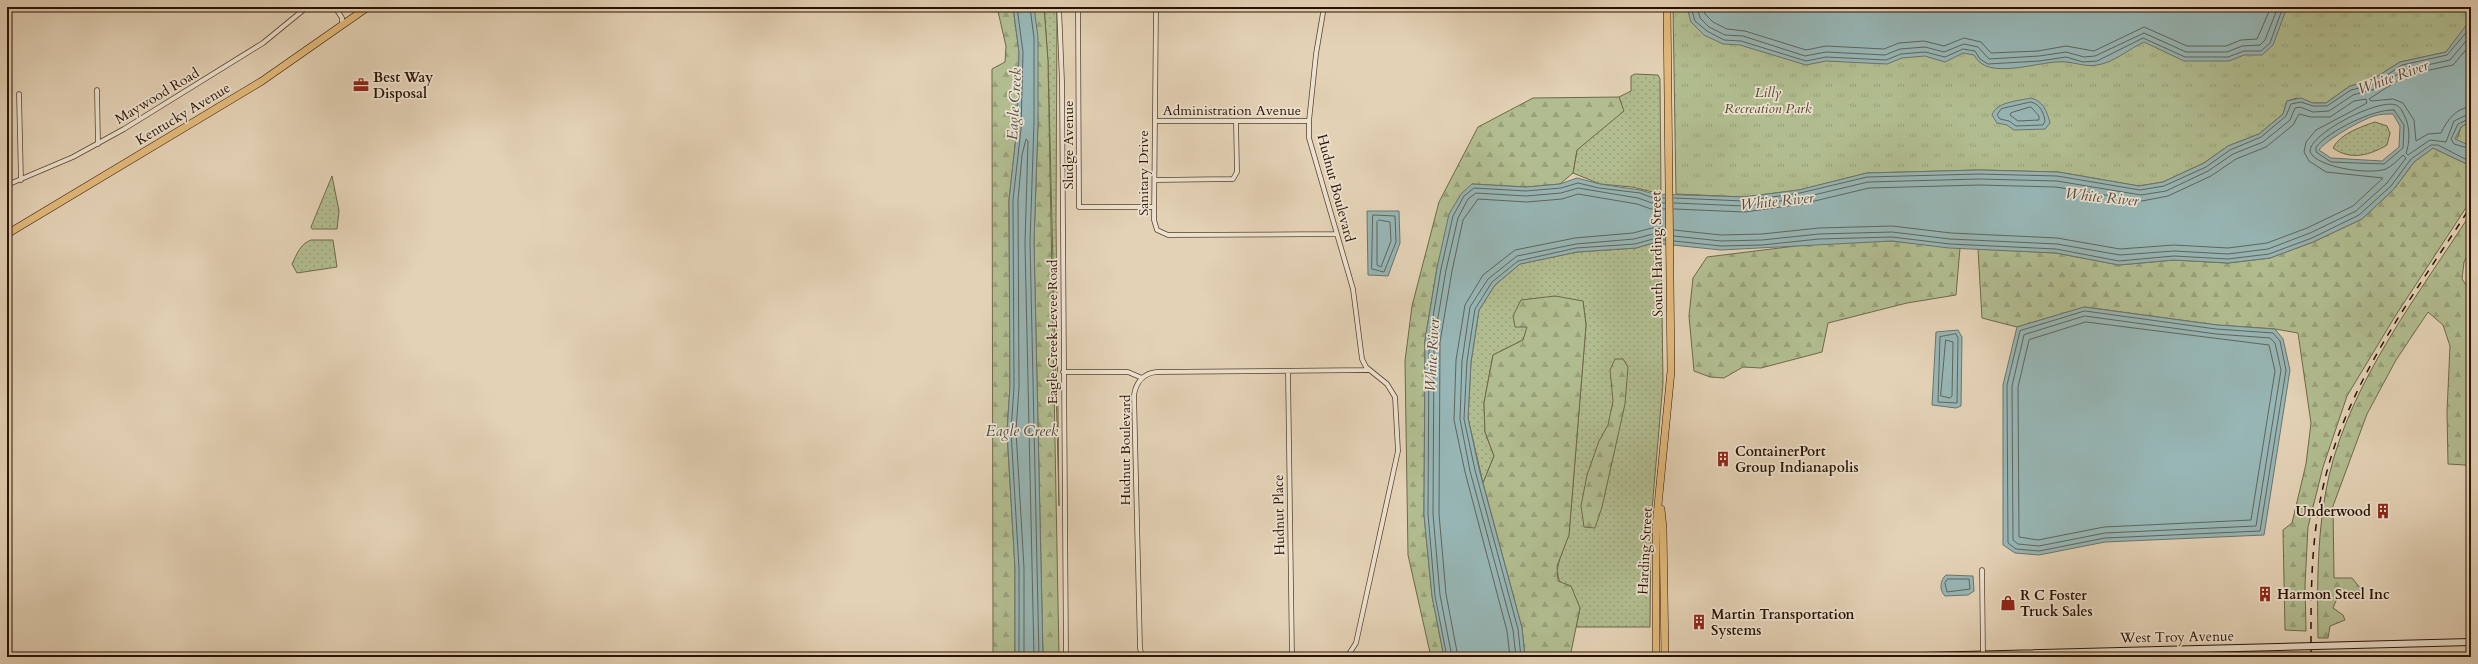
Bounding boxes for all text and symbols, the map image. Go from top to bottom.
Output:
water label: White River [2355,55,2432,99]
street label: Maywood Road [111,63,203,129]
water label: Eagle Creek [1002,67,1026,141]
place label: Best Way Disposal [373,68,433,103]
office icon: Best Way Disposal [352,76,370,94]
street label: Kentucky Avenue [132,78,234,150]
park label: Lilly Recreation Park [1724,83,1812,118]
street label: Sludge Avenue [1059,100,1078,190]
street label: Administration Avenue [1163,101,1301,120]
street label: Sanitary Drive [1134,130,1153,216]
street label: Hudnut Boulevard [1312,132,1360,245]
water label: White River [2064,183,2141,211]
water label: White River [1739,187,1816,215]
street label: South Harding Street [1646,190,1668,317]
street label: Eagle Creek Levee Road [1043,259,1062,405]
water label: White River [1420,317,1444,392]
street label: Hudnut Boulevard [1116,394,1135,506]
water label: Eagle Creek [986,421,1059,441]
place label: ContainerPort Group Indianapolis [1735,442,1859,477]
building icon: ContainerPort Group Indianapolis [1714,450,1732,468]
street label: Hudnut Place [1269,474,1289,556]
place label: Underwood [2295,502,2371,521]
building icon: Underwood [2374,502,2392,520]
street label: Harding Street [1633,506,1657,595]
building icon: Harmon Steel Inc [2256,585,2274,603]
place label: Harmon Steel Inc [2277,585,2390,604]
place label: R C Foster Truck Sales [2020,586,2093,621]
shop icon: R C Foster Truck Sales [1999,594,2017,612]
place label: Martin Transportation Systems [1711,605,1855,640]
building icon: Martin Transportation Systems [1690,613,1708,631]
street label: West Troy Avenue [2119,627,2234,648]

